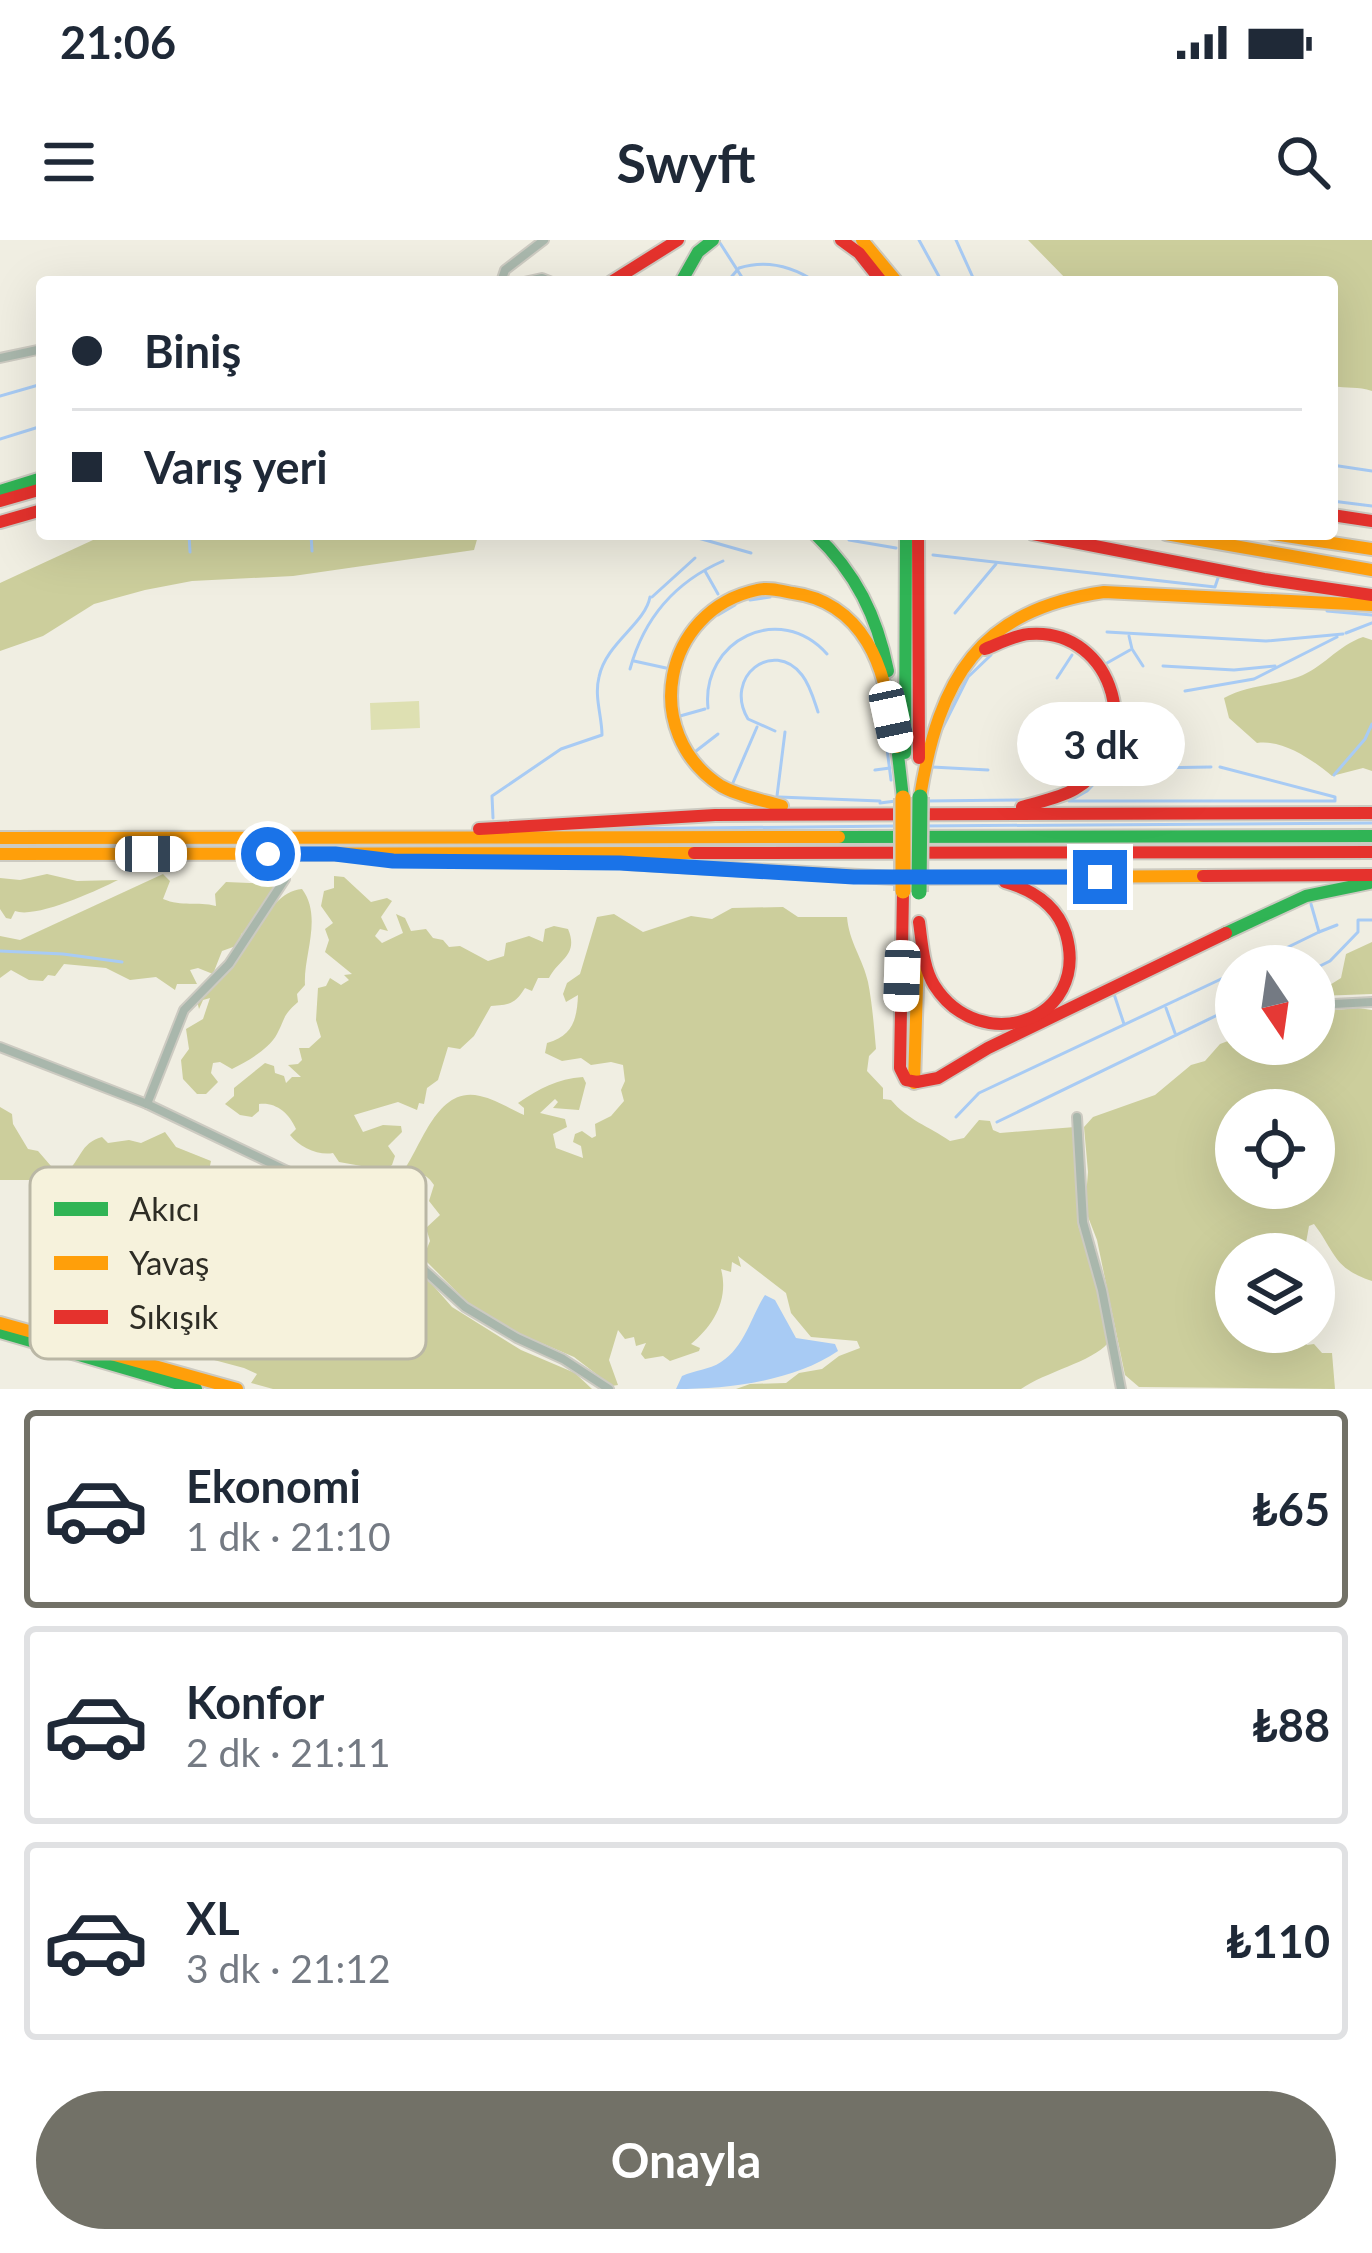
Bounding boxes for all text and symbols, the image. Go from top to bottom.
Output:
text: 21:06 [60,15,176,69]
icon: menu [36,129,102,195]
icon: search [1270,129,1336,195]
text: Swyft [617,130,755,195]
text: Biniş [144,324,241,378]
text: Varış yeri [144,440,328,494]
car [866,678,916,756]
callout: 3 dk [1016,703,1184,787]
text: 3 dk [1063,721,1139,767]
route start [241,827,295,881]
car [115,836,187,872]
route end [1073,850,1127,904]
car [883,939,921,1013]
north arrow [1215,945,1335,1065]
map controls [1215,945,1335,1353]
button: locate [1215,1089,1335,1209]
legend [30,1167,426,1359]
text: Akıcı [129,1188,200,1228]
button: layers [1215,1233,1335,1353]
text: Yavaş [129,1242,209,1282]
text: Sıkışık [129,1296,219,1336]
icon: car [42,1455,150,1563]
text: Ekonomi [186,1459,361,1513]
text: ₺65 [1252,1482,1330,1536]
text: 1 dk · 21:10 [186,1513,391,1559]
icon: car [42,1671,150,1779]
text: Konfor [186,1675,324,1729]
text: ₺88 [1252,1698,1330,1752]
text: 2 dk · 21:11 [186,1729,391,1775]
icon: car [42,1887,150,1995]
text: XL [186,1891,240,1945]
text: ₺110 [1226,1914,1330,1968]
text: 3 dk · 21:12 [186,1945,391,1991]
button: Onayla [36,2091,1336,2229]

